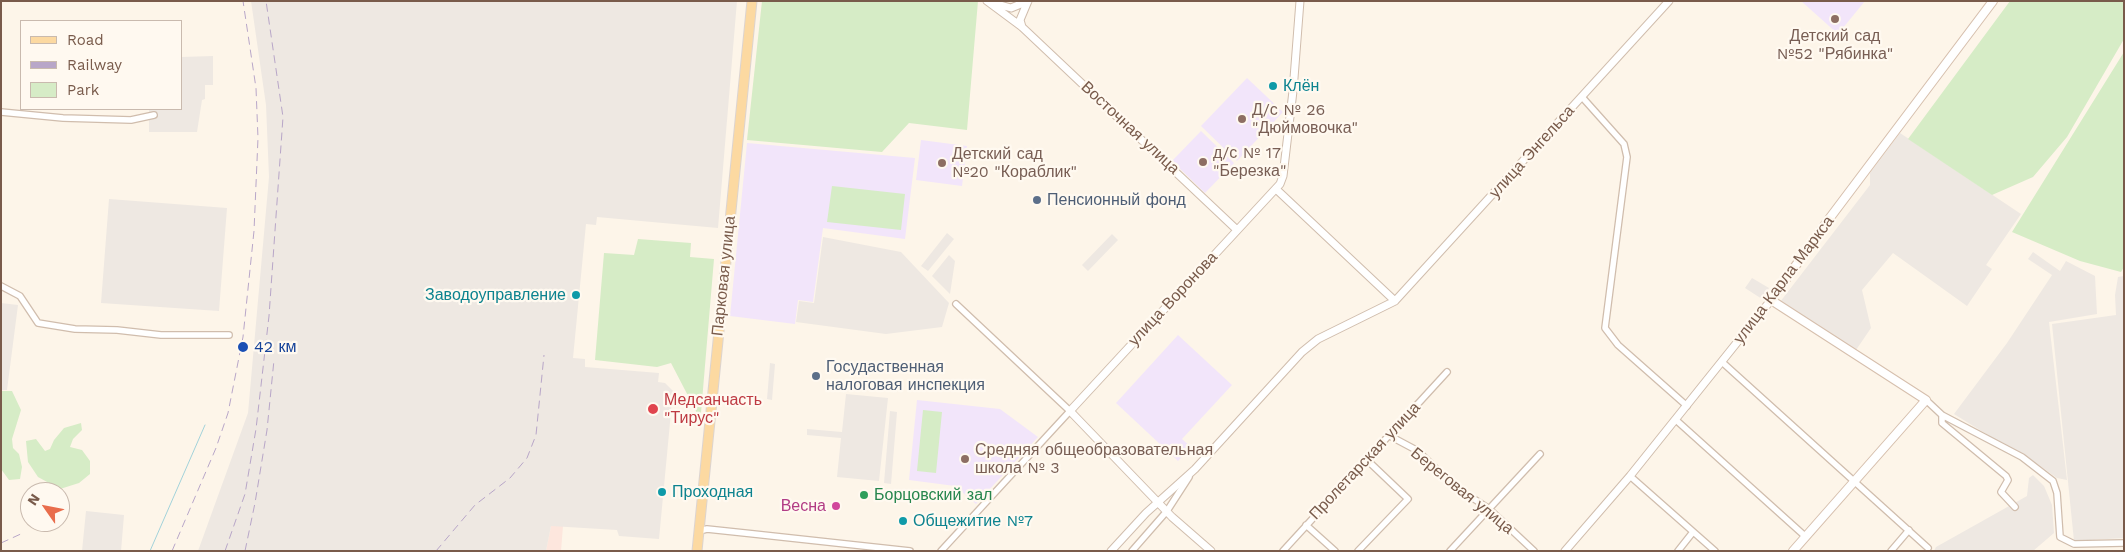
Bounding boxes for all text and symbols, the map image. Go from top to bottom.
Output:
marker: Детский сад №52 "Рябинка" [1829,13,1841,25]
legend [20,20,182,110]
place label: Детский сад №52 "Рябинка" [1777,26,1893,64]
text: Road [67,31,104,49]
text: Railway [67,56,122,74]
place label: Клён [1283,76,1319,96]
street label: Восточная улица [1077,78,1183,178]
marker: Клён [1267,80,1279,92]
text: Park [67,81,99,99]
place label: Д/с № 26 "Дюймовочка" [1252,100,1358,138]
street label: улица Энгельса [1485,102,1579,202]
marker: Д/с № 26 "Дюймовочка" [1236,113,1248,125]
place label: д/с № 17 "Березка" [1213,143,1286,181]
place label: Детский сад №20 "Кораблик" [952,144,1077,182]
marker: д/с № 17 "Березка" [1197,156,1209,168]
marker: Детский сад №20 "Кораблик" [936,157,948,169]
place label: Пенсионный фонд [1047,190,1186,210]
marker: Пенсионный фонд [1031,194,1043,206]
street label: улица Карла Маркса [1730,212,1838,348]
street label: Парковая улица [708,215,740,337]
street label: улица Воронова [1124,248,1222,350]
place label: Заводоуправление [425,285,566,305]
marker: Заводоуправление [570,289,582,301]
place label: 42 км [254,337,297,357]
marker: 42 км [236,340,250,354]
place label: Госудаственная налоговая инспекция [826,357,985,395]
marker: Госудаственная налоговая инспекция [810,370,822,382]
place label: Медсанчасть "Тирус" [664,390,762,428]
street label: Пролетарская улица [1305,398,1425,524]
marker: Медсанчасть "Тирус" [646,402,660,416]
place label: Средняя общеобразовательная школа № 3 [975,440,1213,478]
street label: Береговая улица [1407,444,1517,538]
marker: Средняя общеобразовательная школа № 3 [959,453,971,465]
north arrow [20,482,70,532]
place label: Проходная [672,482,753,502]
place label: Борцовский зал [874,485,992,505]
marker: Проходная [656,486,668,498]
marker: Борцовский зал [858,489,870,501]
text: N [24,491,43,508]
place label: Весна [781,496,826,516]
marker: Весна [830,500,842,512]
place label: Общежитие №7 [913,511,1033,531]
marker: Общежитие №7 [897,515,909,527]

